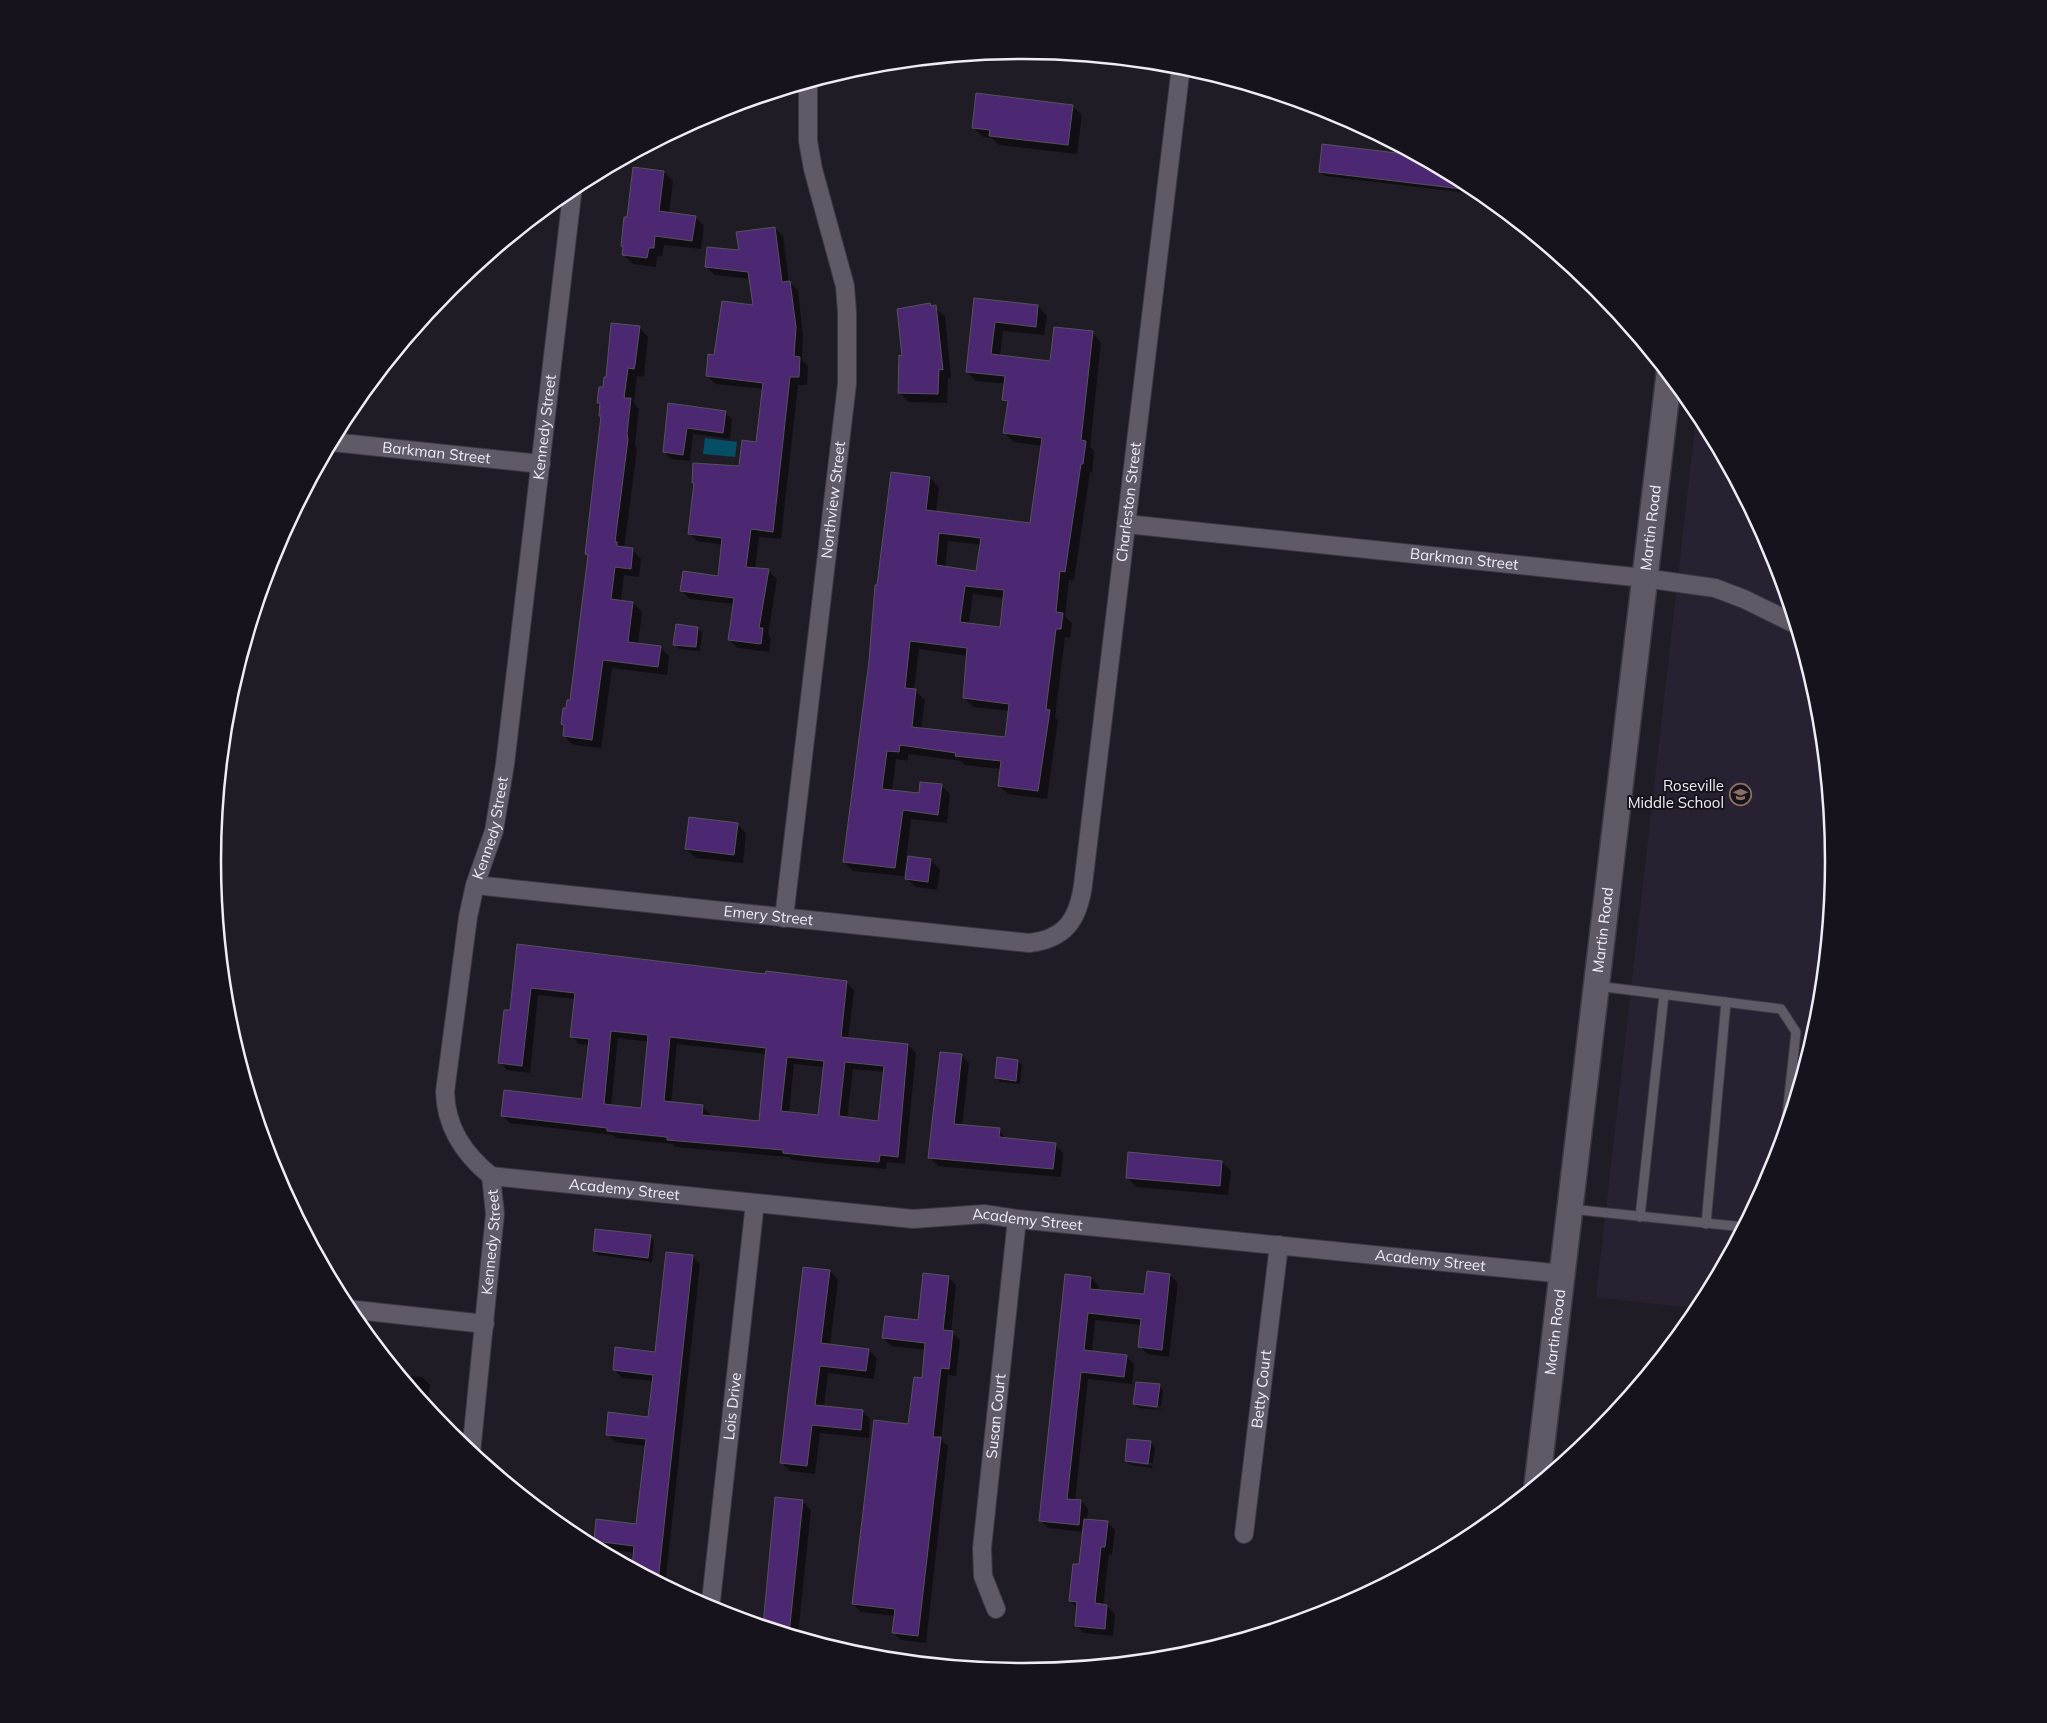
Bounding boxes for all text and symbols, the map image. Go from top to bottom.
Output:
street label: Kennedy Street [529,374,560,481]
street label: Barkman Street [381,437,492,468]
street label: Northview Street [816,440,849,559]
street label: Charleston Street [1112,441,1145,563]
street label: Martin Road [1636,484,1665,572]
street label: Barkman Street [1409,544,1519,574]
street label: Kennedy Street [468,775,512,882]
place label: Roseville Middle School [1628,776,1724,812]
school or university icon: Roseville Middle School [1728,783,1752,807]
street label: Martin Road [1588,886,1617,974]
street label: Emery Street [723,901,814,929]
street label: Academy Street [568,1174,681,1204]
street label: Kennedy Street [477,1189,504,1296]
street label: Academy Street [971,1204,1083,1235]
street label: Academy Street [1374,1245,1486,1275]
street label: Martin Road [1540,1288,1569,1376]
street label: Betty Court [1247,1349,1275,1429]
street label: Lois Drive [719,1371,745,1441]
street label: Susan Court [982,1373,1009,1460]

